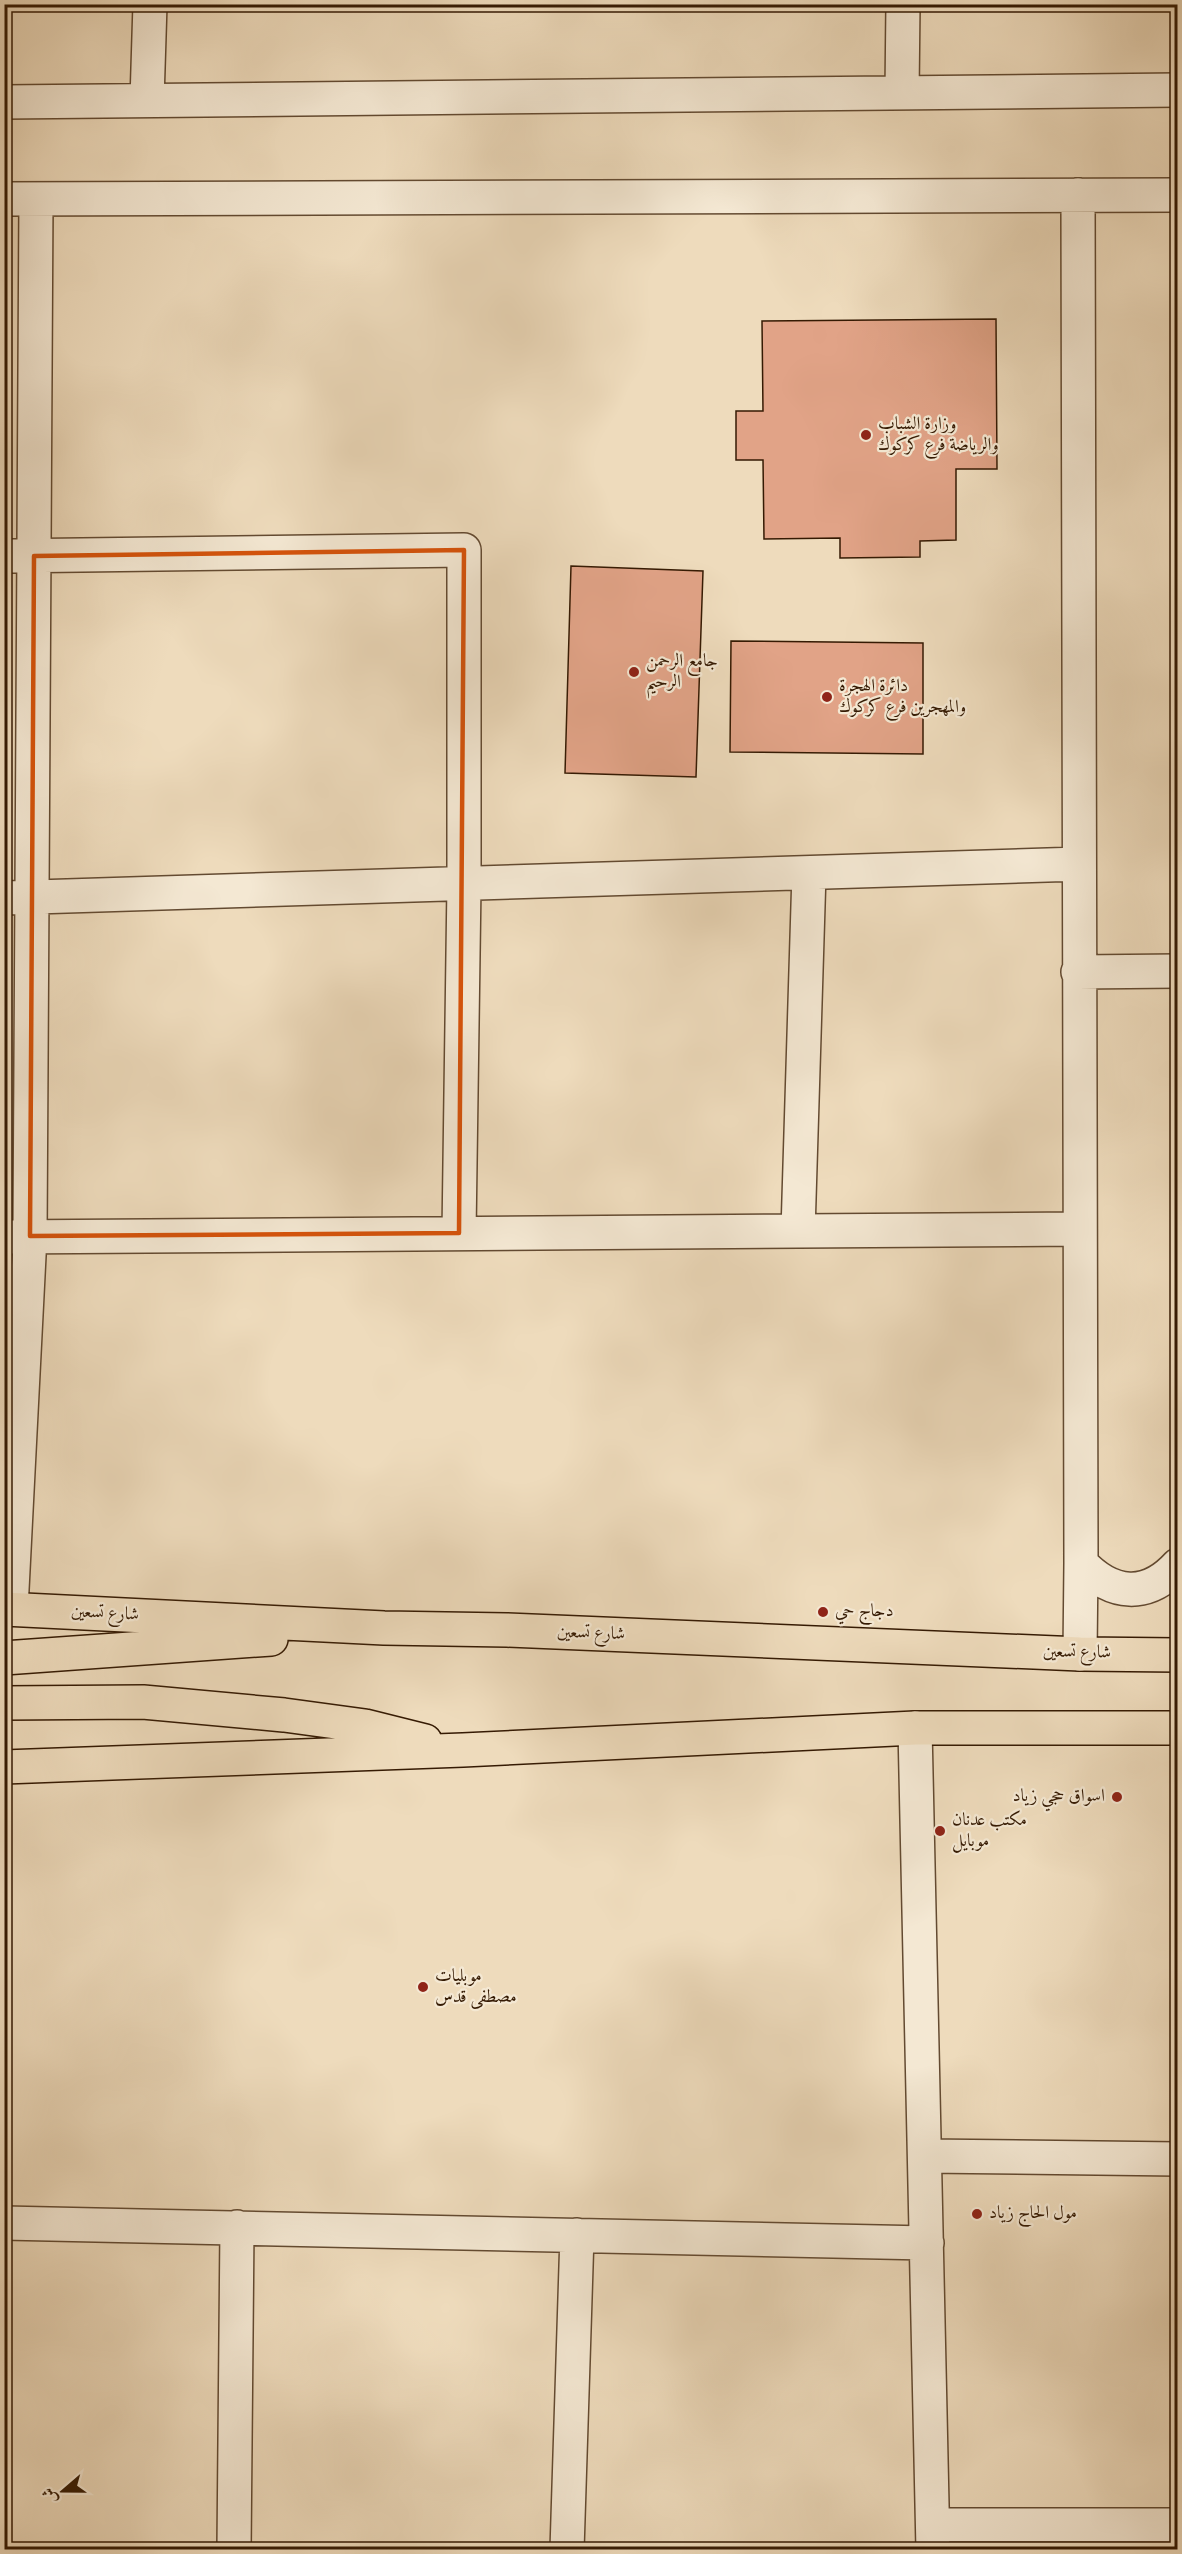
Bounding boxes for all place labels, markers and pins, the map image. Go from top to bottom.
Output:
place label: وزارة الشباب والرياضة فرع كركوك [878,412,999,459]
marker: وزارة الشباب والرياضة فرع كركوك [859,428,873,442]
place label: جامع الرحمن الرحيم [646,649,718,699]
marker: جامع الرحمن الرحيم [627,665,641,679]
place label: دائرة الهجرة والمهجرين فرع كركوك [839,674,966,721]
marker: دائرة الهجرة والمهجرين فرع كركوك [820,690,834,704]
place label: دجاج حي [835,1599,894,1626]
marker: دجاج حي [816,1605,830,1619]
place label: اسواق حجي زياد [1012,1784,1105,1812]
marker: اسواق حجي زياد [1110,1790,1124,1804]
place label: مكتب عدنان موبايل [952,1808,1027,1855]
marker: مكتب عدنان موبايل [933,1824,947,1838]
place label: موبليات مصطفى قدس [435,1964,517,2011]
marker: موبليات مصطفى قدس [416,1980,430,1994]
place label: مول الحاج زياد [989,2201,1077,2228]
marker: مول الحاج زياد [970,2207,984,2221]

